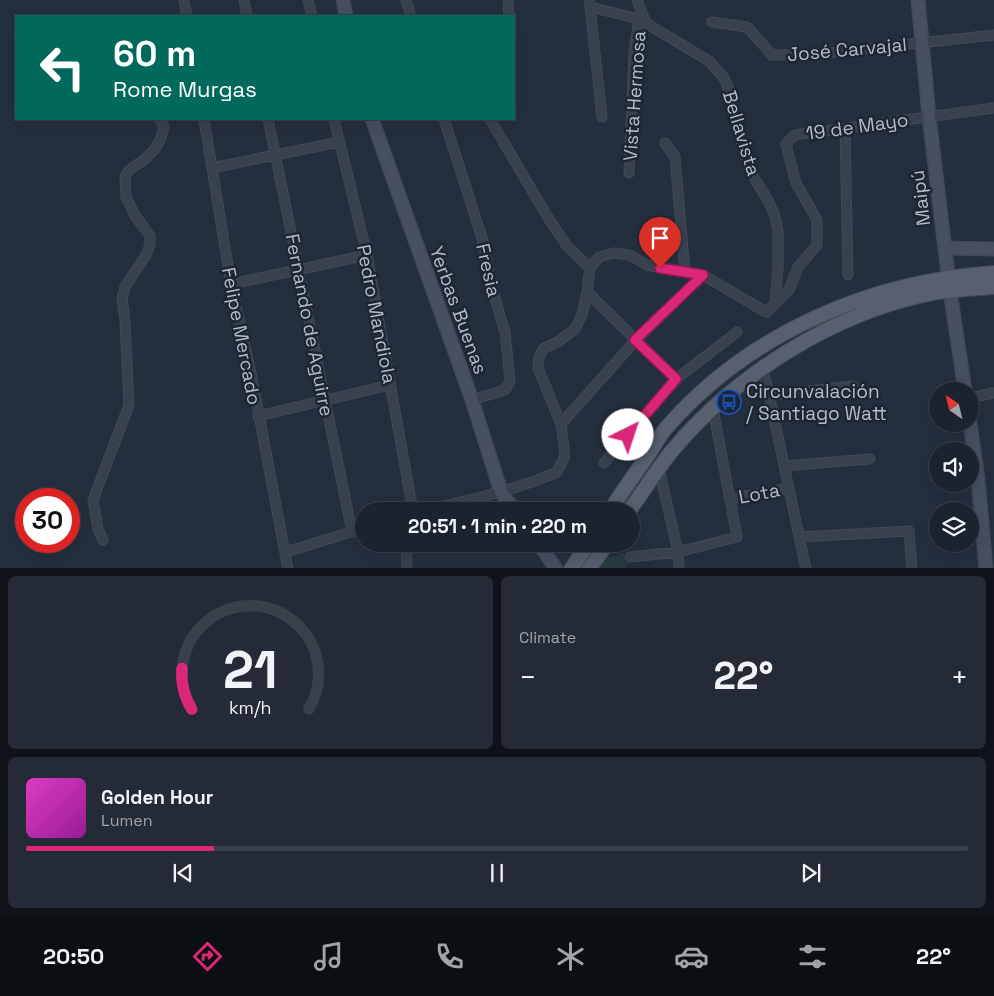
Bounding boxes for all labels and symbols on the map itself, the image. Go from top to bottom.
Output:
street label: Vista Hermosa [617,30,652,162]
street label: José Carvajal [786,32,908,67]
street label: Bellavista [717,87,766,179]
street label: 19 de Mayo [804,107,910,146]
street label: Maipú [905,169,936,227]
pin [639,217,681,268]
street label: Fernando de Aguirre [280,232,339,418]
street label: Fresia [470,241,507,299]
street label: Pedro Mandiola [351,242,402,386]
street label: Yerbas Buenas [424,243,493,378]
street label: Felipe Mercado [216,265,267,407]
place label: Circunvalación / Santiago Watt [746,379,887,426]
north arrow [929,382,979,432]
bus stop icon: Circunvalación / Santiago Watt [716,389,742,415]
position arrow [601,408,653,460]
street label: Lota [736,477,782,510]
speed limit sign: 30 [15,488,80,553]

